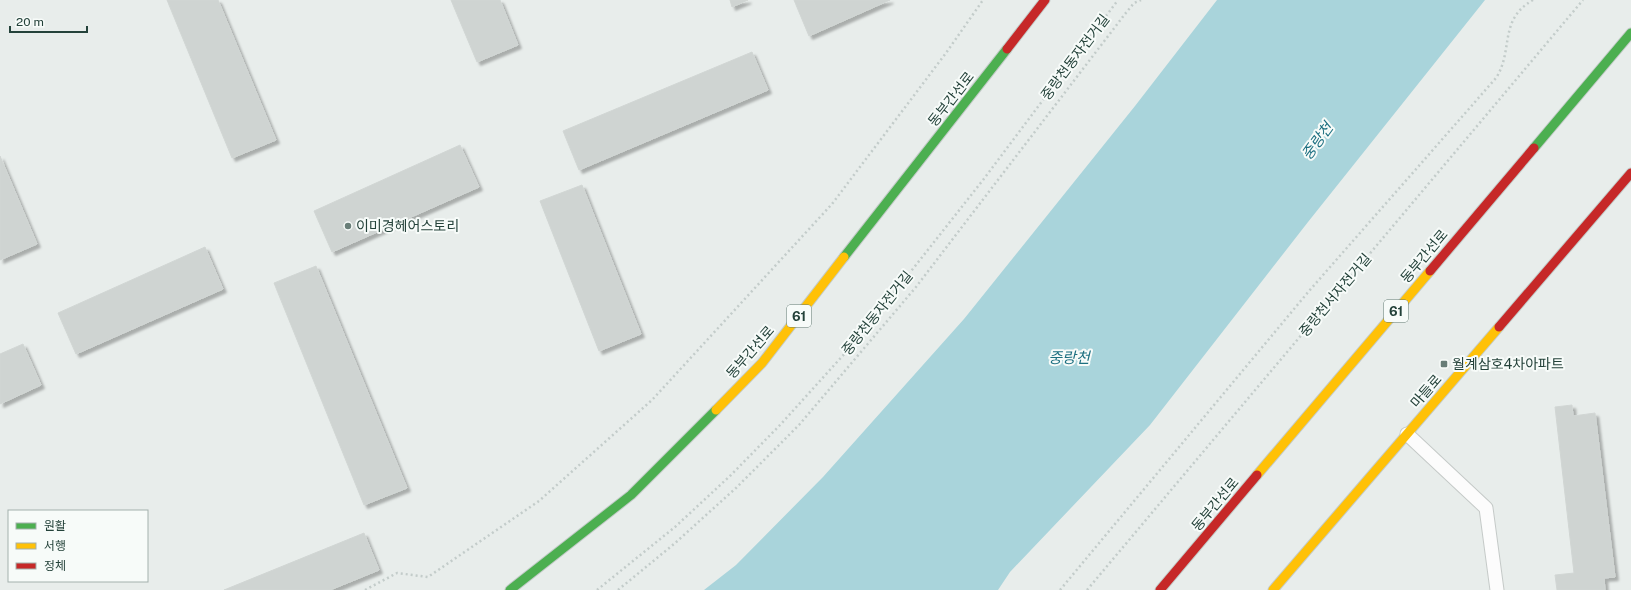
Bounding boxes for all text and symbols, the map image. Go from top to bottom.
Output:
scale bar [10,8,87,34]
street label: 중랑천동자전거길 [1038,11,1112,103]
text: 20 m [16,15,44,29]
street label: 동부간선로 [925,69,977,129]
water label: 중랑천 [1298,117,1337,163]
place label: 이미경헤어스토리 [356,218,459,234]
marker: 이미경헤어스토리 [343,221,353,231]
street label: 동부간선로 [1397,226,1451,286]
street label: 중랑천서자전거길 [1296,250,1374,340]
street label: 중랑천동자전거길 [838,268,916,358]
road number: 61 [1384,300,1408,322]
road number: 61 [787,305,811,327]
street label: 동부간선로 [723,322,777,382]
water label: 중랑천 [1048,349,1092,366]
place label: 월계삼호4차아파트 [1452,356,1564,372]
marker: 월계삼호4차아파트 [1439,359,1449,369]
street label: 마들로 [1407,371,1445,411]
street label: 동부간선로 [1188,474,1242,534]
legend [8,510,148,582]
text: 원활 [44,519,66,533]
text: 서행 [44,539,66,553]
text: 정체 [44,559,66,573]

